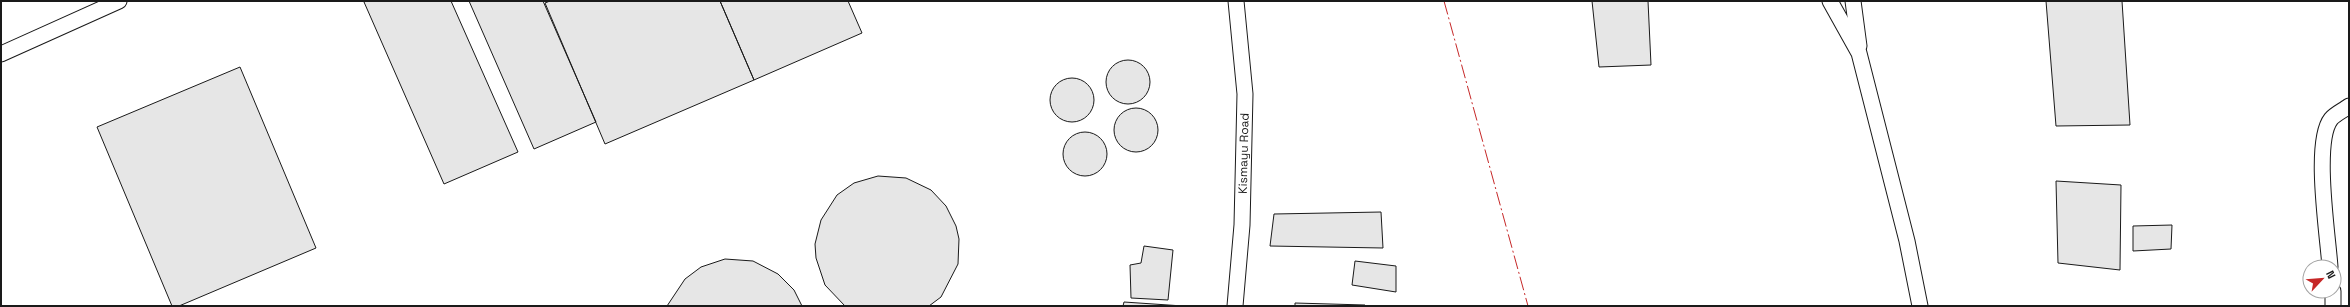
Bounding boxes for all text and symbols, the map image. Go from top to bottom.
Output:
street label: Kismayu Road [1235,113,1253,194]
north arrow [2302,259,2342,299]
text: N [2323,268,2339,281]

